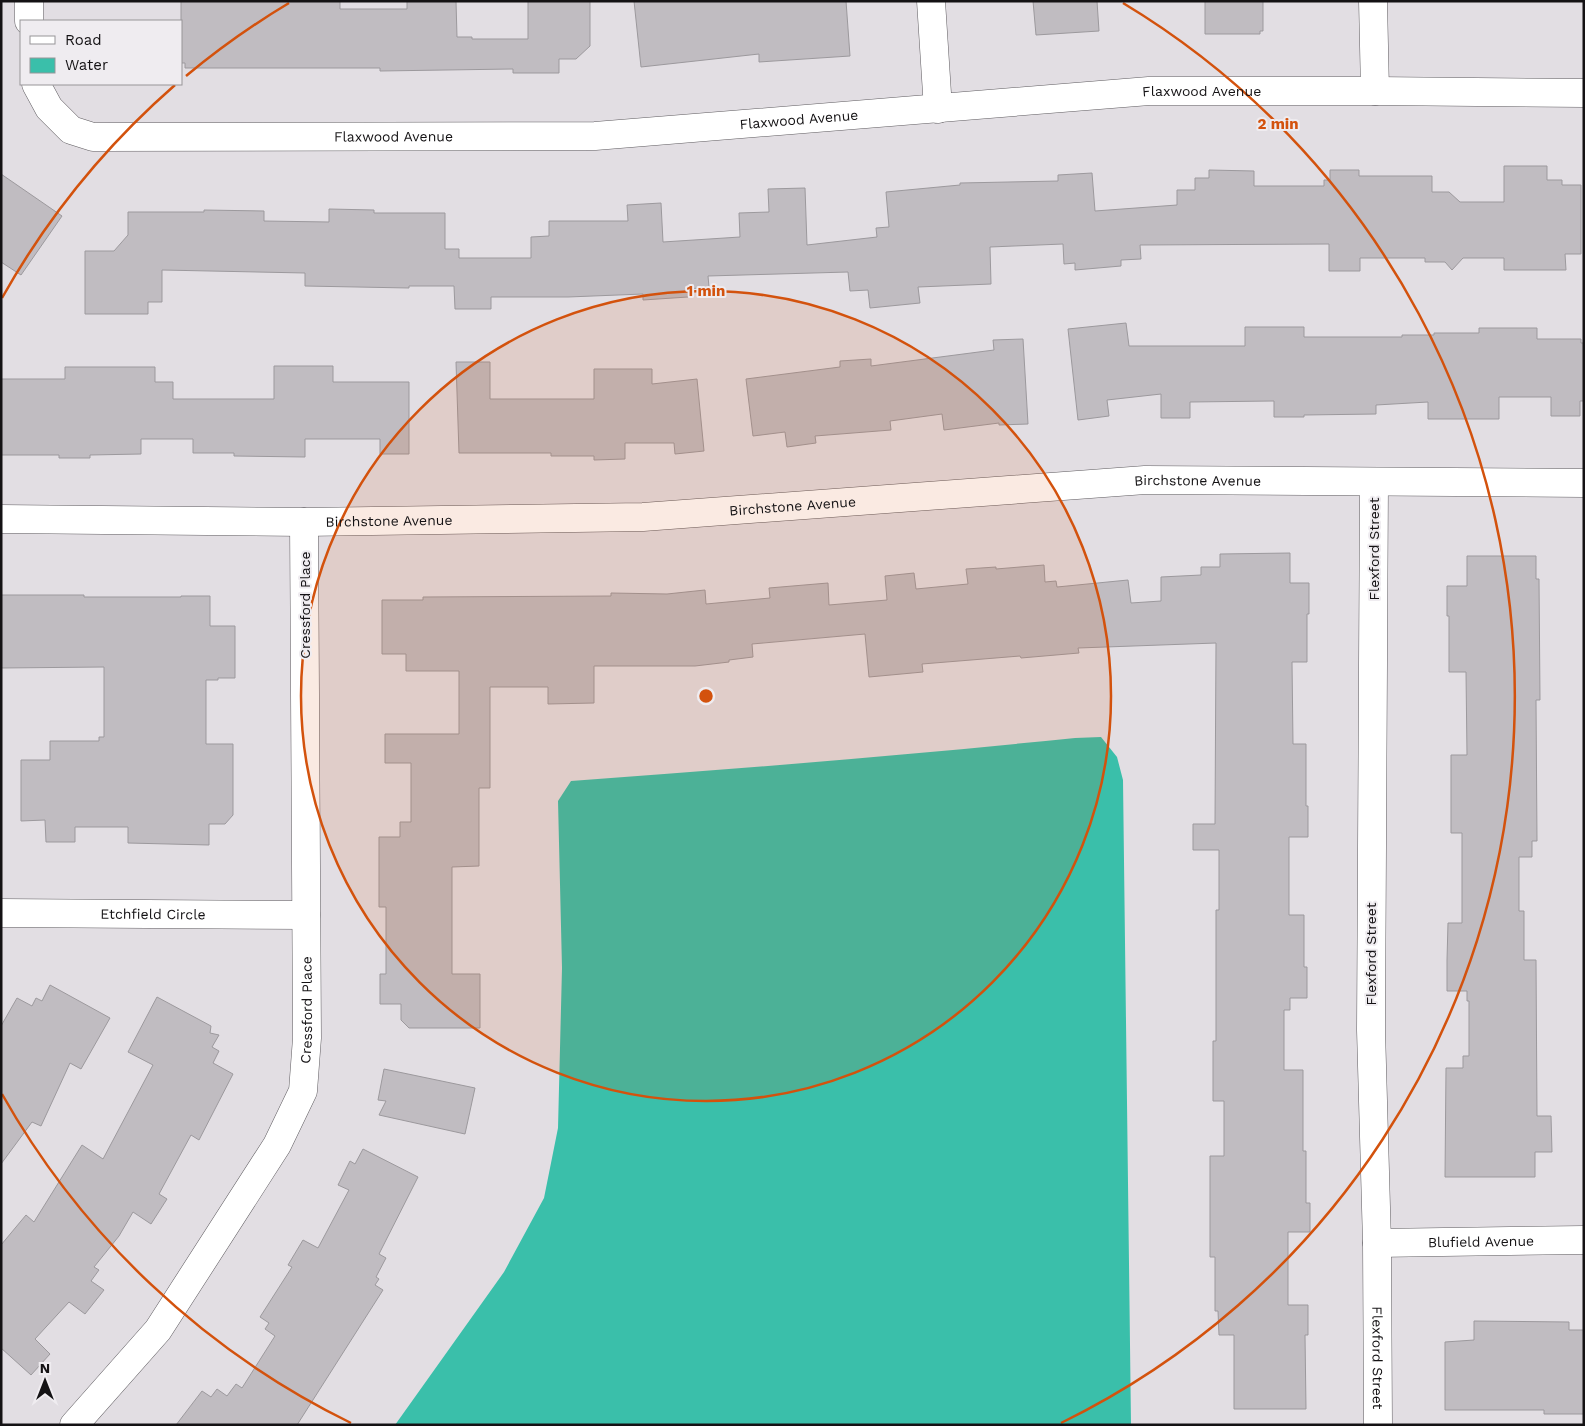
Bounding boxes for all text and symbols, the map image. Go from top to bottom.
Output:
legend [20,20,182,85]
text: Road [65,31,102,49]
text: Water [65,56,108,74]
street label: Flaxwood Avenue [1142,83,1261,100]
street label: Flaxwood Avenue [739,107,859,132]
text: 2 min [1257,115,1299,133]
street label: Flaxwood Avenue [334,128,453,145]
text: 1 min [687,282,725,300]
street label: Birchstone Avenue [1133,472,1261,489]
street label: Birchstone Avenue [729,493,856,519]
street label: Flexford Street [1366,497,1382,600]
street label: Birchstone Avenue [325,512,453,530]
street label: Cressford Place [297,551,313,659]
centre of rings [697,687,715,705]
street label: Flexford Street [1363,902,1379,1005]
street label: Etchfield Circle [100,906,206,922]
street label: Cressford Place [297,956,315,1064]
street label: Blufield Avenue [1428,1233,1534,1250]
street label: Flexford Street [1369,1306,1386,1410]
north arrow [20,1356,70,1406]
text: N [40,1360,50,1376]

